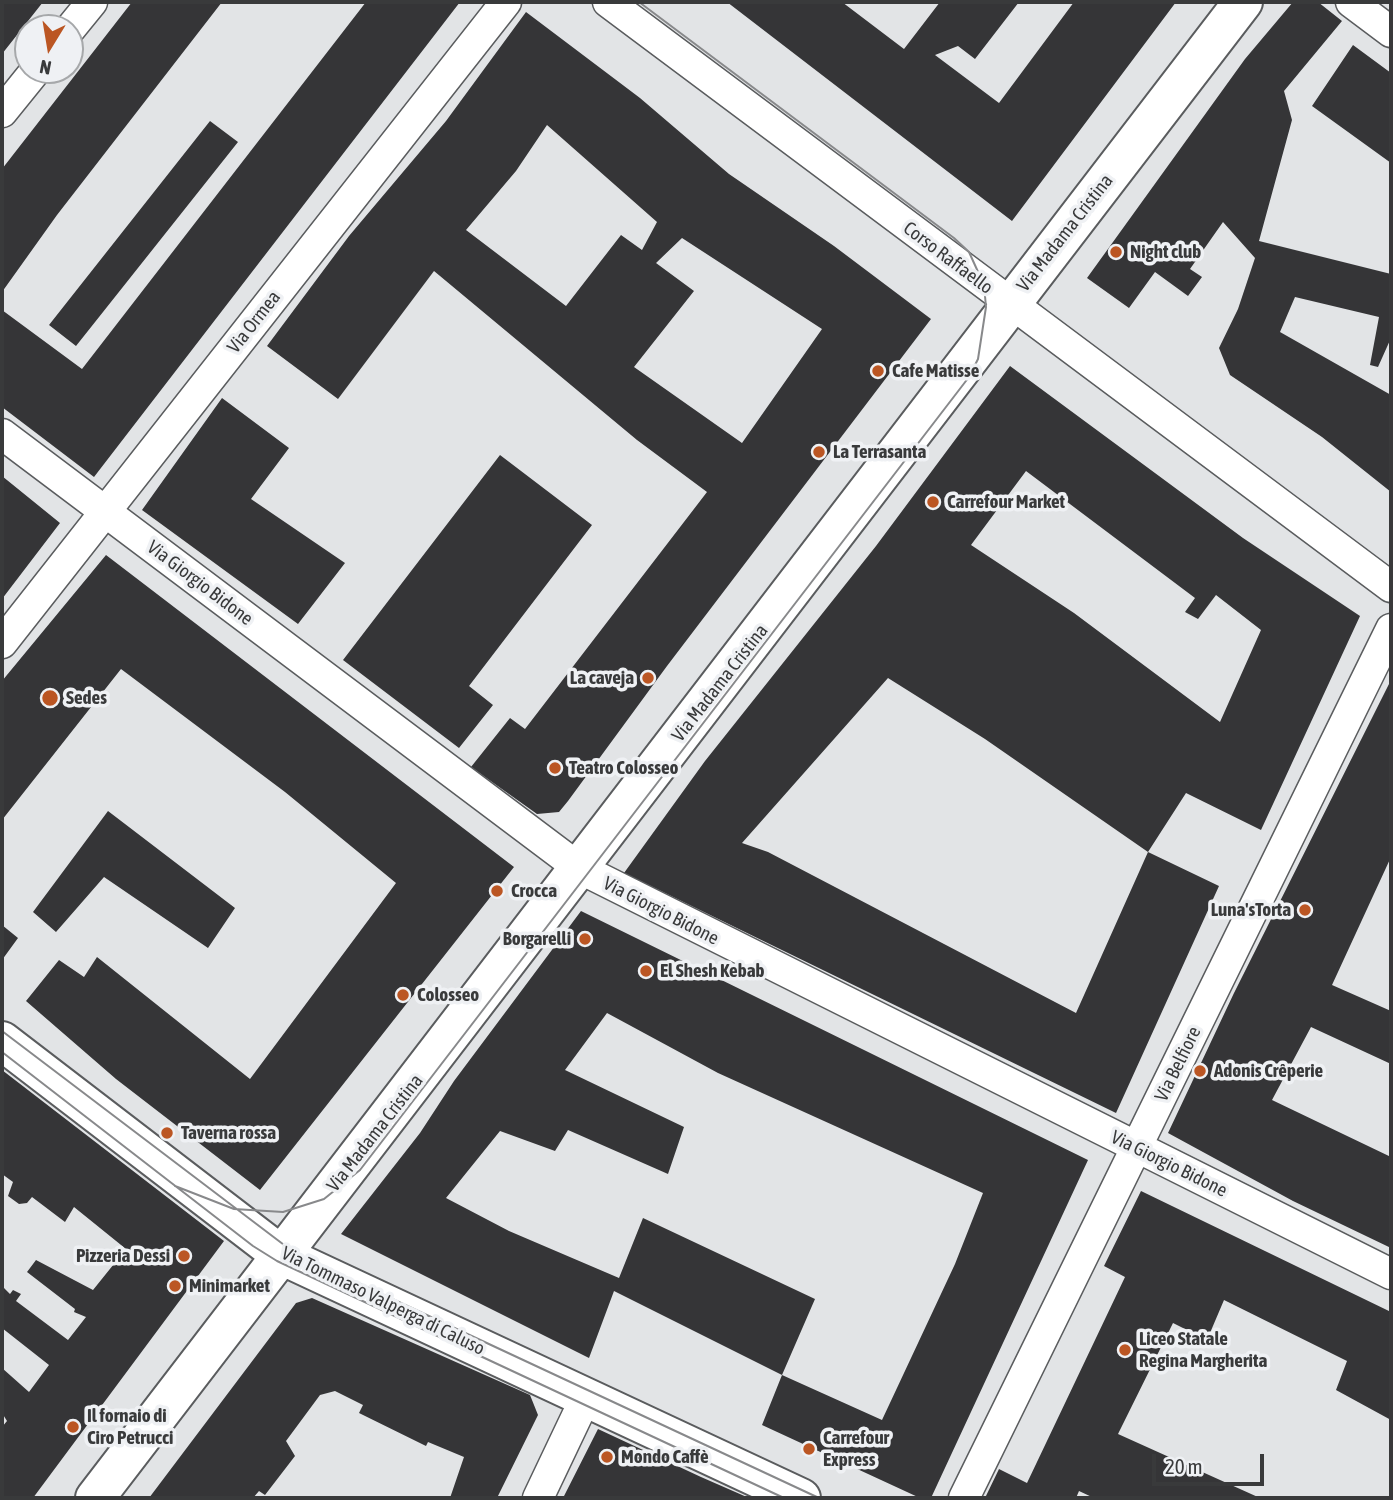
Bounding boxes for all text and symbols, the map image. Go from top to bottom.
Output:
north arrow [14,14,84,84]
text: N [38,56,53,80]
street label: Via Madama Cristina [1012,170,1118,296]
street label: Corso Raffaello [899,217,997,299]
place label: Night club [1130,241,1201,263]
marker: Night club [1108,244,1124,260]
street label: Via Ormea [223,286,285,358]
place label: Cafe Matisse [892,360,979,382]
marker: Cafe Matisse [870,363,886,379]
place label: La Terrasanta [833,441,926,463]
marker: La Terrasanta [811,444,827,460]
place label: Carrefour Market [947,491,1065,513]
marker: Carrefour Market [925,494,941,510]
street label: Via Giorgio Bidone [143,536,257,630]
street label: Via Madama Cristina [667,620,773,746]
place label: La caveja [570,667,634,689]
marker: La caveja [640,670,656,686]
place label: Sedes [66,687,107,709]
marker: Sedes [40,688,60,708]
place label: Teatro Colosseo [569,757,678,779]
marker: Teatro Colosseo [547,760,563,776]
street label: Via Giorgio Bidone [599,872,723,950]
place label: Crocca [511,880,557,902]
marker: Crocca [489,883,505,899]
place label: Luna'sTorta [1211,899,1291,921]
marker: Luna'sTorta [1297,902,1313,918]
place label: Borgarelli [503,928,571,950]
marker: Borgarelli [577,931,593,947]
place label: El Shesh Kebab [660,960,764,982]
marker: El Shesh Kebab [638,963,654,979]
place label: Colosseo [417,984,479,1006]
marker: Colosseo [395,987,411,1003]
street label: Via Belfiore [1150,1023,1206,1105]
place label: Adonis Crêperie [1214,1060,1323,1082]
marker: Adonis Crêperie [1192,1063,1208,1079]
street label: Via Madama Cristina [322,1070,428,1196]
place label: Taverna rossa [181,1122,276,1144]
marker: Taverna rossa [159,1125,175,1141]
street label: Via Giorgio Bidone [1107,1126,1231,1202]
street label: Via Tommaso Valperga di Caluso [278,1242,488,1360]
place label: Pizzeria Dessi [76,1245,170,1267]
marker: Pizzeria Dessi [176,1248,192,1264]
place label: Minimarket [189,1275,270,1297]
marker: Minimarket [167,1278,183,1294]
place label: Liceo Statale Regina Margherita [1139,1328,1267,1372]
marker: Liceo Statale Regina Margherita [1117,1342,1133,1358]
place label: Il fornaio di Ciro Petrucci [87,1405,173,1449]
marker: Il fornaio di Ciro Petrucci [65,1419,81,1435]
place label: Carrefour Express [823,1427,889,1471]
scale bar [1155,1440,1267,1484]
marker: Carrefour Express [801,1441,817,1457]
place label: Mondo Caffè [621,1446,709,1468]
marker: Mondo Caffè [599,1449,615,1465]
text: 20 m [1165,1454,1203,1478]

